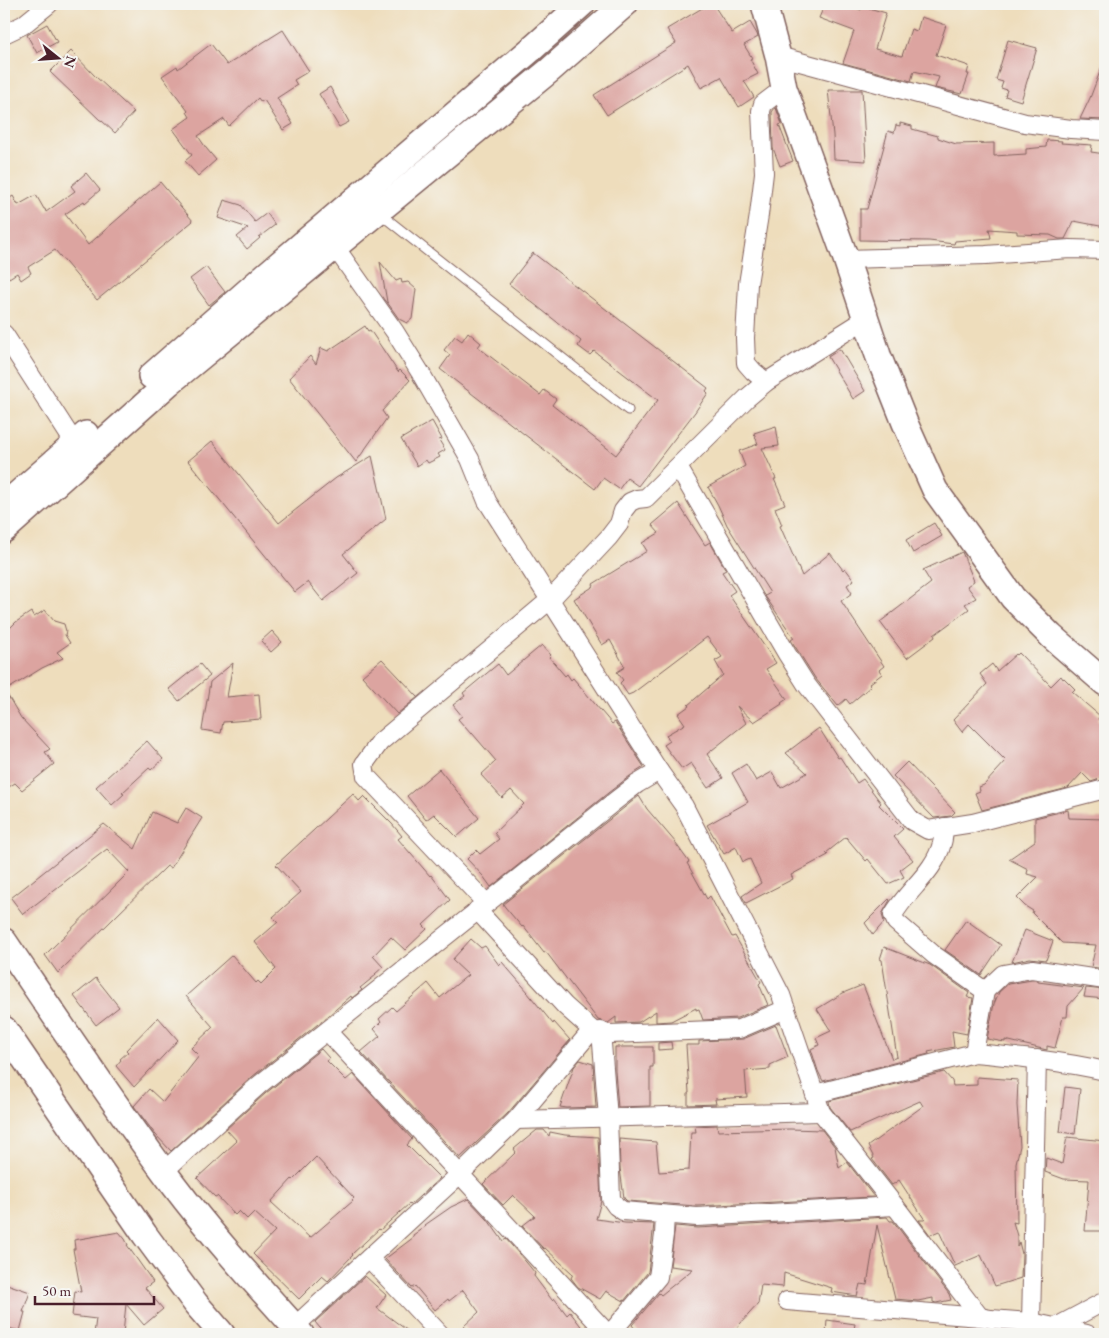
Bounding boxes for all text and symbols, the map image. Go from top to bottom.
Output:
north arrow [32,32,82,82]
text: N [60,54,81,70]
scale bar [35,1273,154,1305]
text: 50 m [42,1281,71,1300]

